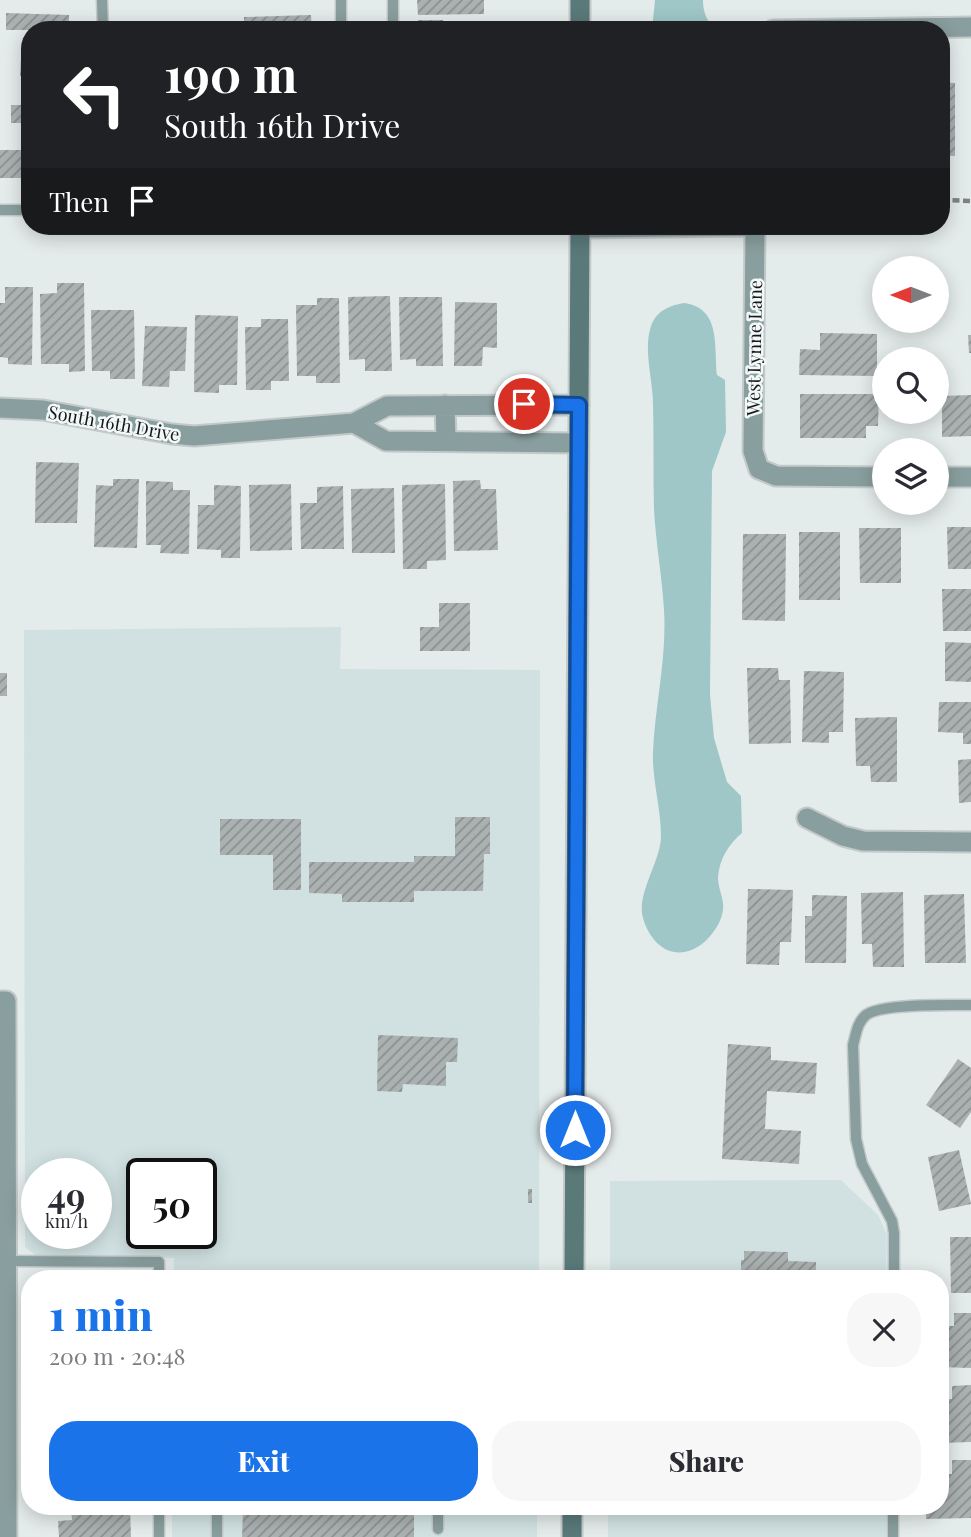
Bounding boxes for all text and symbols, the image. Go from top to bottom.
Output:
text: 190 m [164,40,297,105]
icon: left [49,49,140,140]
text: South 16th Drive [164,103,400,146]
icon: arrive [123,182,161,220]
text: Then [49,184,109,219]
north arrow [872,256,948,332]
map controls [872,256,949,515]
street label: West Lynne Lane [741,280,767,417]
button: search [872,347,949,424]
pin [494,374,554,434]
icon: arrive [505,385,543,423]
street label: South 16th Drive [46,400,182,446]
button: layers [872,438,949,515]
position arrow [538,1093,612,1167]
speed limit sign: 50 [126,1158,217,1249]
text: 49 [48,1171,85,1218]
text: km/h [45,1209,88,1233]
text: 1 min [49,1286,153,1342]
button: close [847,1293,921,1367]
text: 200 m · 20:48 [49,1340,186,1371]
button: Exit [49,1421,478,1501]
button: Share [492,1421,921,1501]

